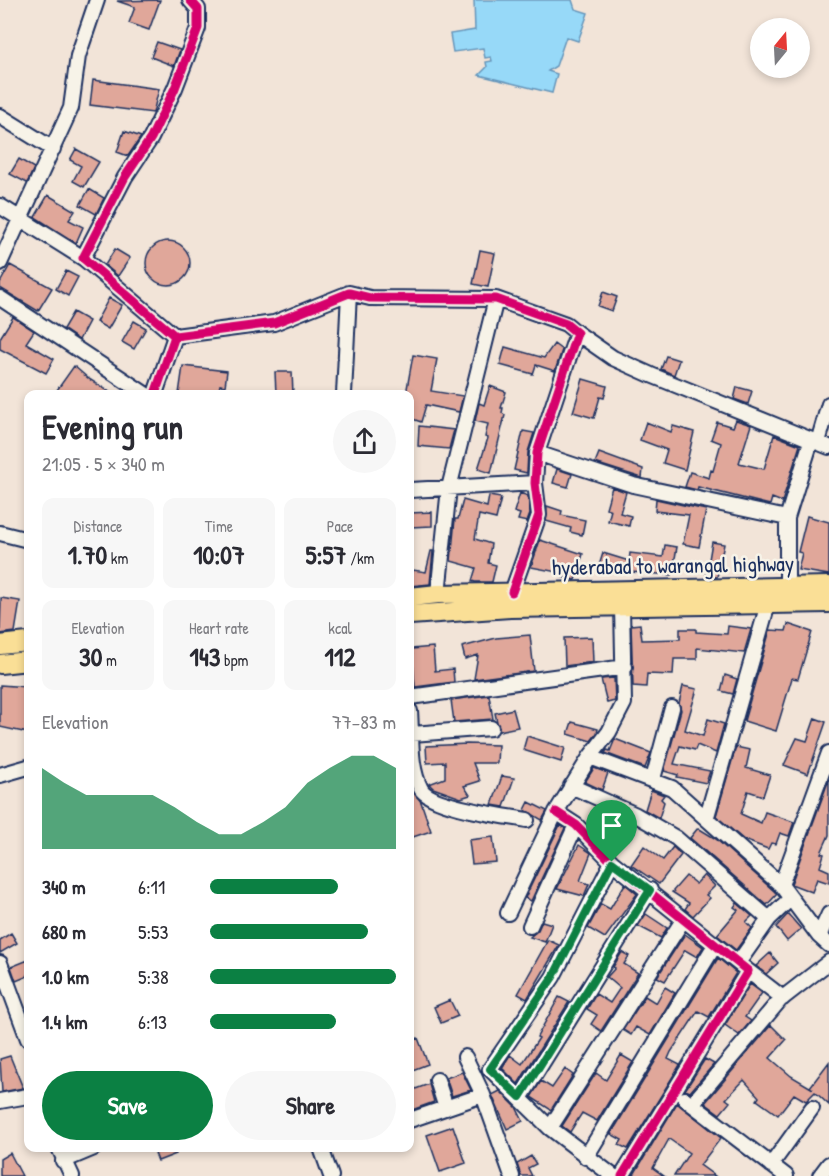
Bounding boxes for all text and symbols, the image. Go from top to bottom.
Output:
north arrow [750,18,810,78]
map controls [750,18,810,78]
text: Evening run [42,405,183,449]
button: share [333,410,396,473]
text: 21:05 · 5 × 340 m [42,450,165,477]
text: Distance [74,515,122,537]
text: Time [205,515,233,537]
text: Pace [327,515,353,537]
text: 1.70 [68,537,107,572]
text: 10:07 [193,537,245,572]
text: 5:57 [306,537,346,572]
text: km [107,547,128,569]
text: /km [346,547,374,569]
street label: hyderabad to warangal highway [552,548,794,582]
text: Elevation [71,617,125,639]
text: Heart rate [189,617,249,639]
text: kcal [328,617,352,639]
text: 30 [79,639,102,674]
text: 143 [190,639,220,674]
text: 112 [324,639,356,674]
text: m [102,649,117,671]
text: bpm [220,649,248,671]
text: Elevation [42,708,108,735]
text: 77–83 m [332,708,396,735]
pin [586,800,637,862]
icon: arrive [595,809,628,842]
text: 340 m [42,873,86,900]
text: 6:11 [138,873,165,900]
text: 680 m [42,918,86,945]
text: 5:53 [138,918,169,945]
text: 1.0 km [42,963,89,990]
text: 5:38 [138,963,169,990]
text: 1.4 km [42,1008,88,1035]
text: 6:13 [138,1008,167,1035]
button: Save [42,1071,213,1140]
button: Share [225,1071,396,1140]

